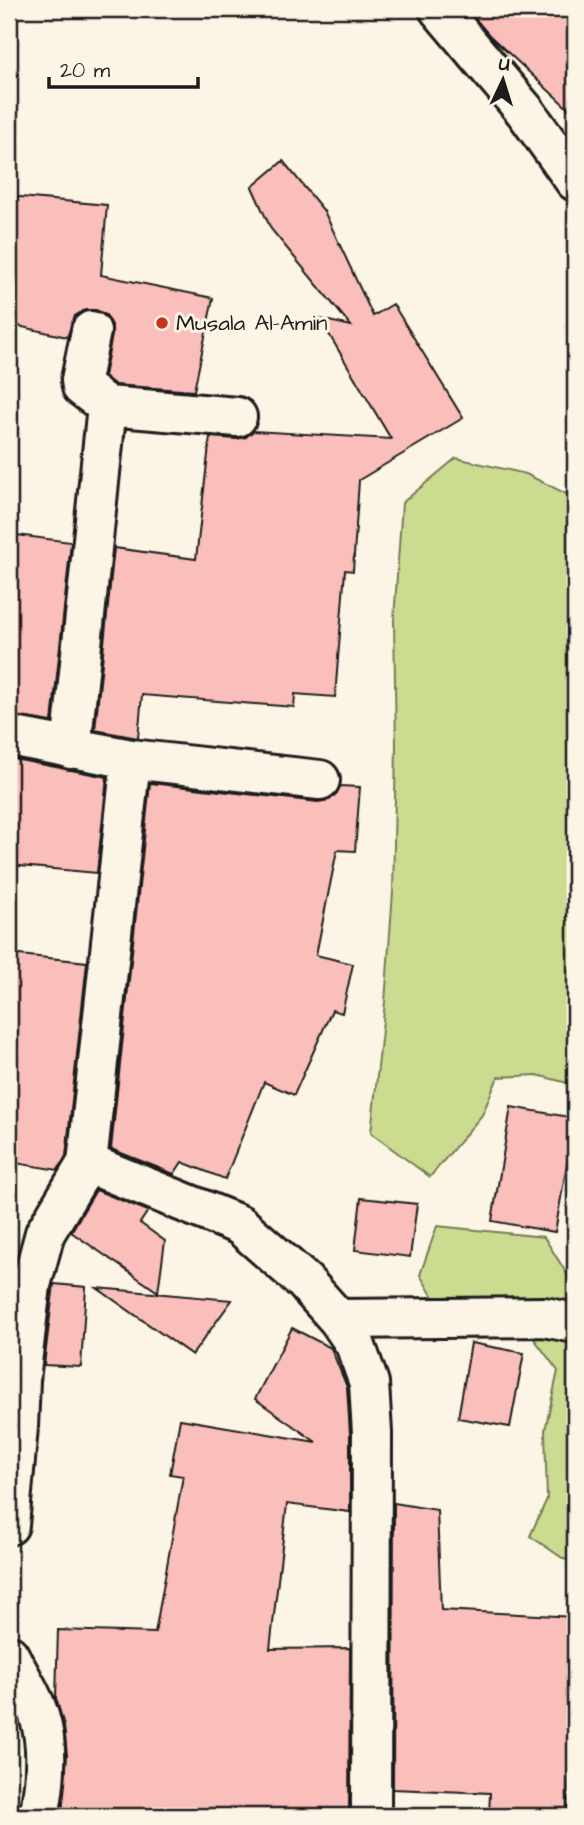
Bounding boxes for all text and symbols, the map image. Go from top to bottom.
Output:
scale bar [49,46,198,90]
north arrow [468,46,538,116]
text: U [498,51,511,78]
text: 20 m [60,56,111,85]
place label: Musala Al-Amin [176,307,328,339]
marker: Musala Al-Amin [154,315,170,331]

